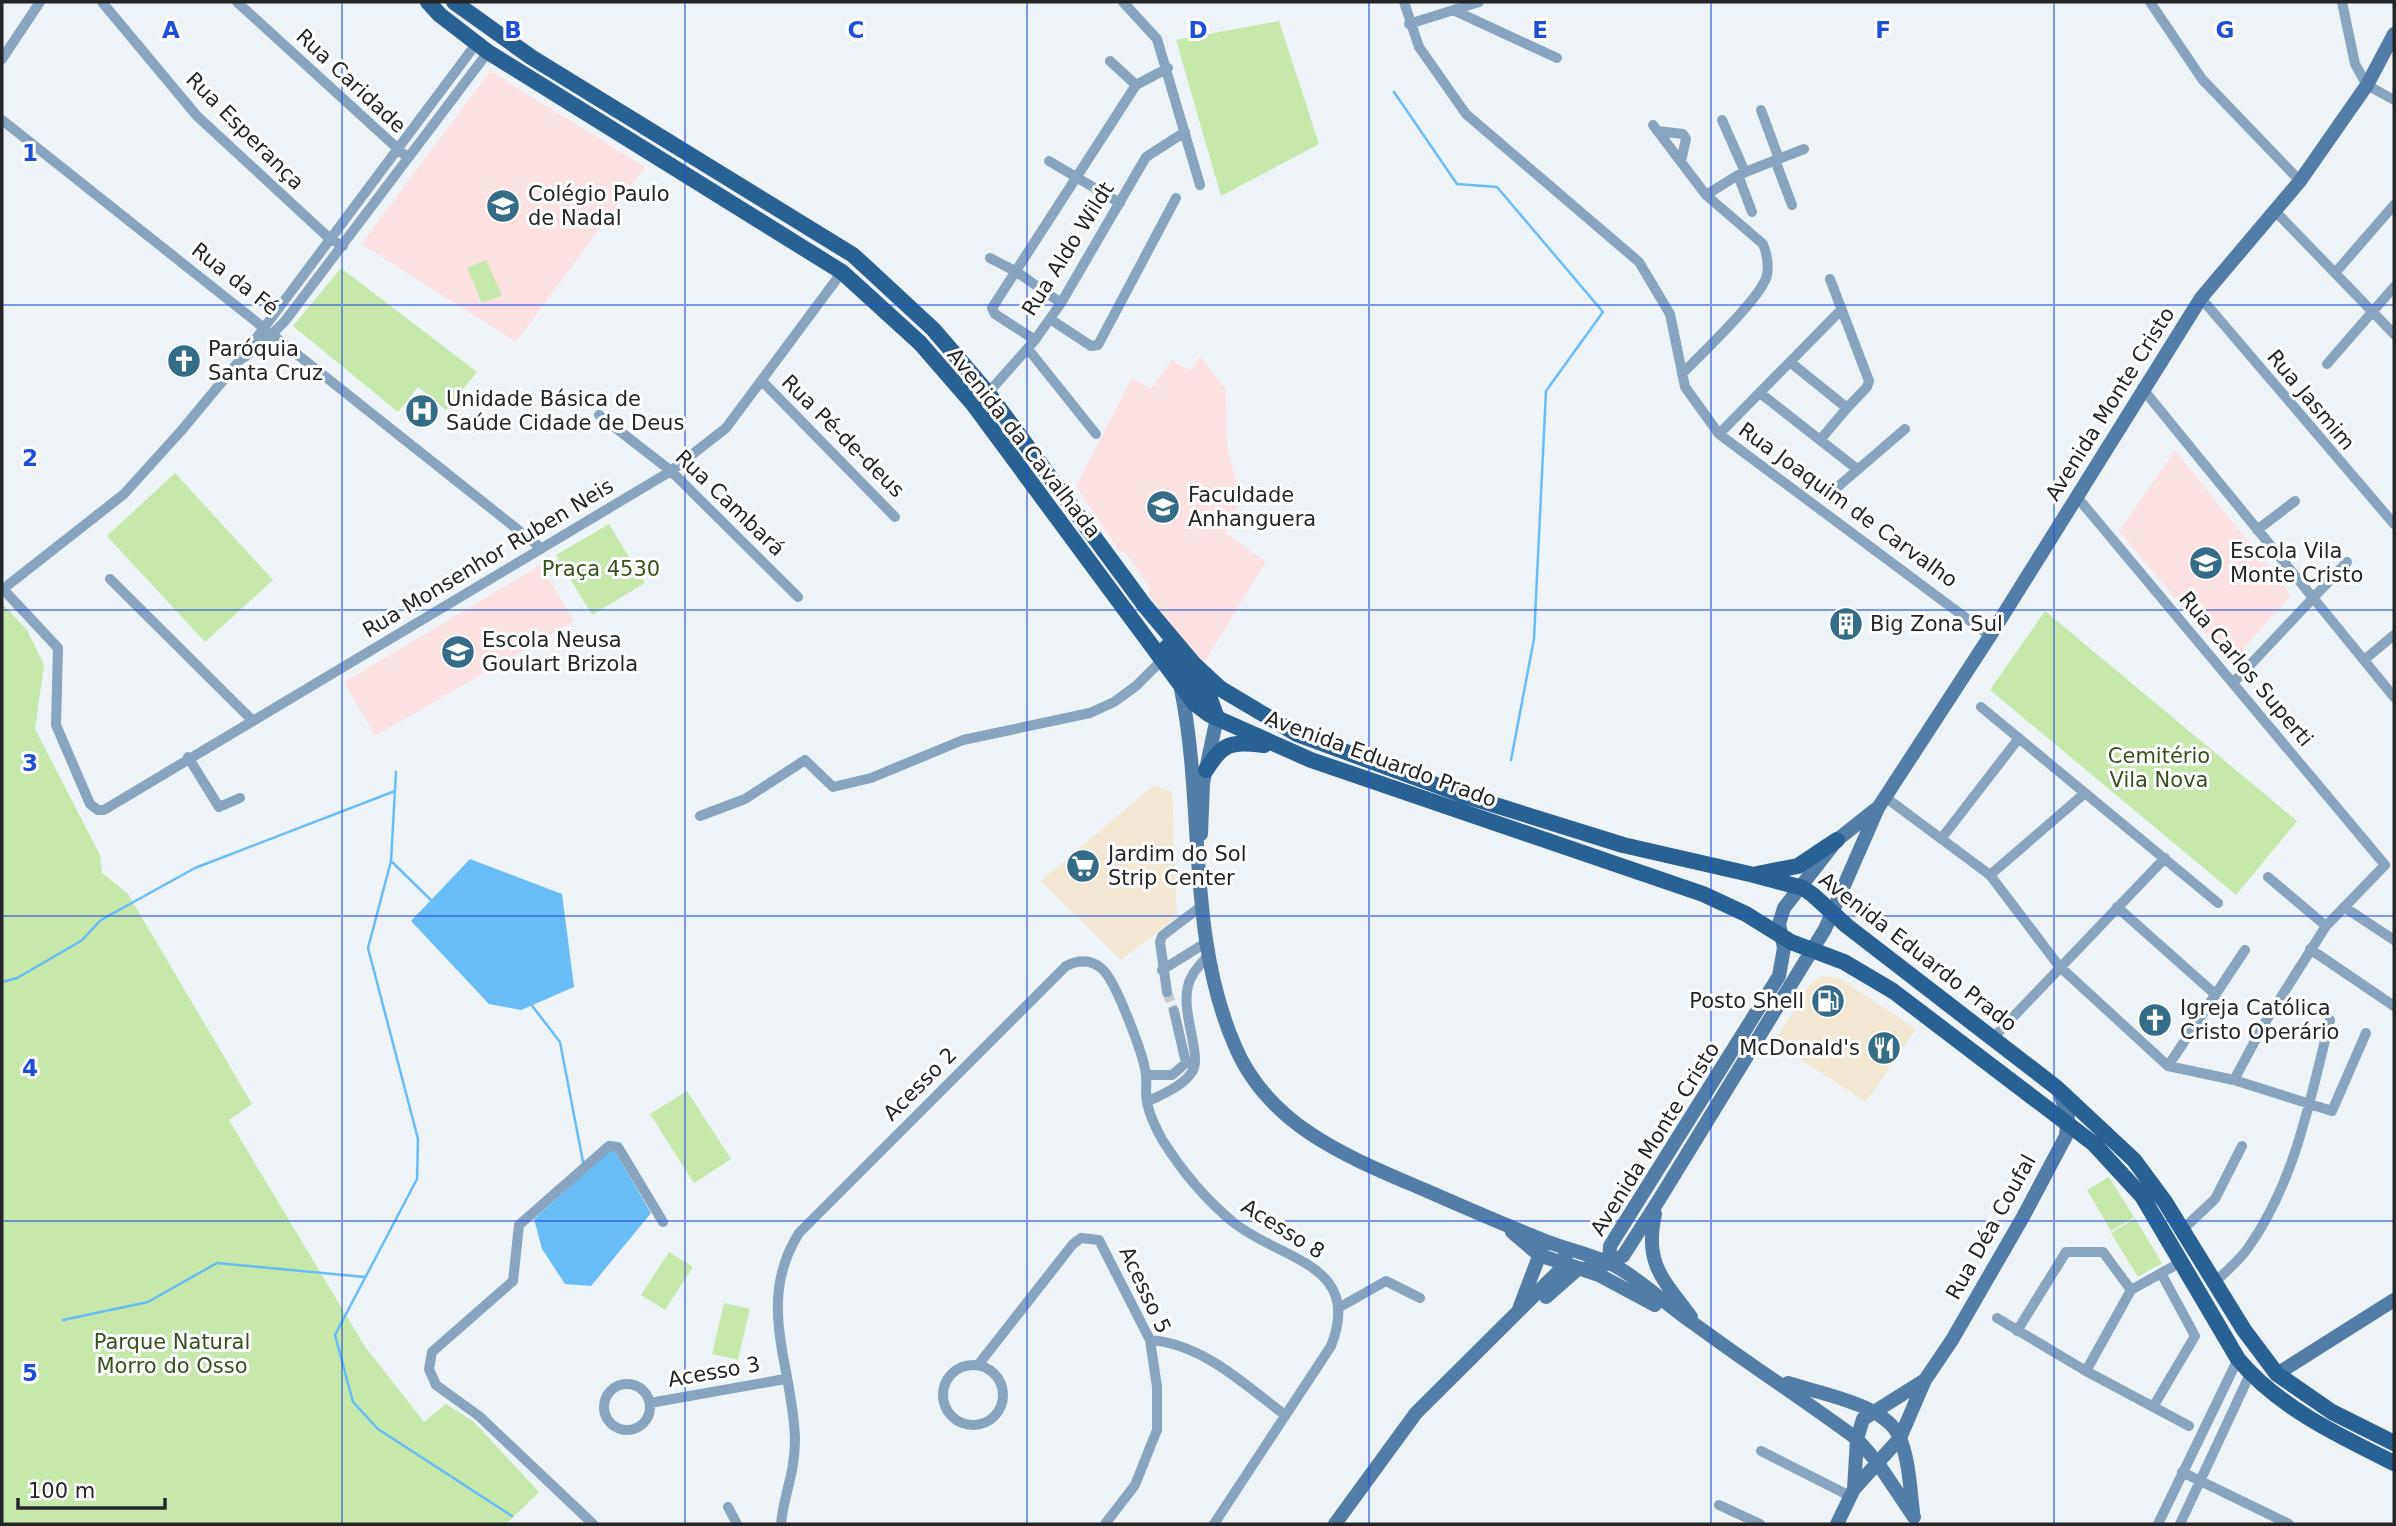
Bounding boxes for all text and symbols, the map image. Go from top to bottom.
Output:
text: A [162,17,180,43]
text: B [504,17,522,43]
text: C [848,17,864,43]
text: D [1188,17,1208,43]
text: E [1532,17,1548,43]
text: F [1875,17,1891,43]
text: G [2216,17,2234,43]
street label: Rua Caridade [291,24,411,138]
street label: Rua Esperança [181,67,309,195]
text: 1 [22,140,38,166]
street label: Rua Aldo Wildt [1017,178,1119,320]
place label: Colégio Paulo de Nadal [528,182,670,230]
school or university icon: Colégio Paulo de Nadal [484,187,522,225]
street label: Rua da Fé [187,238,283,320]
street label: Avenida Monte Cristo [2041,303,2179,505]
place label: Paróquia Santa Cruz [208,337,323,385]
church icon: Paróquia Santa Cruz [165,342,203,380]
street label: Avenida da Cavalhada [942,343,1106,543]
street label: Rua Jasmim [2262,345,2360,455]
street label: Rua Pé-de-deus [777,370,909,502]
place label: Unidade Básica de Saúde Cidade de Deus [446,387,684,435]
hospital icon: Unidade Básica de Saúde Cidade de Deus [403,392,441,430]
street label: Rua Joaquim de Carvalho [1734,418,1962,592]
text: 2 [22,445,38,471]
street label: Rua Cambará [671,445,789,561]
street label: Rua Monsenhor Ruben Neis [358,474,618,642]
place label: Faculdade Anhanguera [1188,483,1316,531]
school or university icon: Faculdade Anhanguera [1144,488,1182,526]
place label: Escola Vila Monte Cristo [2230,539,2363,587]
school or university icon: Escola Vila Monte Cristo [2187,544,2225,582]
park label: Praça 4530 [542,557,660,581]
street label: Rua Carlos Superti [2174,587,2318,751]
building icon: Big Zona Sul [1827,605,1865,643]
place label: Big Zona Sul [1870,612,2003,636]
place label: Escola Neusa Goulart Brizola [482,628,638,676]
school or university icon: Escola Neusa Goulart Brizola [439,633,477,671]
street label: Avenida Eduardo Prado [1262,706,1500,812]
park label: Cemitério Vila Nova [2108,744,2210,792]
text: 3 [22,750,38,776]
place label: Jardim do Sol Strip Center [1106,842,1247,890]
supermarket icon: Jardim do Sol Strip Center [1064,847,1102,885]
street label: Avenida Eduardo Prado [1814,867,2022,1037]
fuel station icon: Posto Shell [1809,982,1847,1020]
place label: Posto Shell [1689,989,1804,1013]
place label: Igreja Católica Cristo Operário [2180,996,2339,1044]
church icon: Igreja Católica Cristo Operário [2136,1001,2174,1039]
restaurant icon: McDonald's [1865,1029,1903,1067]
place label: McDonald's [1739,1036,1860,1060]
street label: Avenida Monte Cristo [1586,1038,1724,1240]
street label: Acesso 2 [879,1043,961,1125]
text: 4 [22,1055,38,1081]
street label: Rua Déa Coufal [1941,1150,2041,1304]
street label: Acesso 8 [1237,1194,1329,1264]
street label: Acesso 5 [1114,1243,1176,1337]
park label: Parque Natural Morro do Osso [94,1330,250,1378]
street label: Acesso 3 [666,1352,762,1392]
text: 5 [22,1360,38,1386]
scale bar [18,1466,164,1510]
text: 100 m [28,1479,95,1503]

